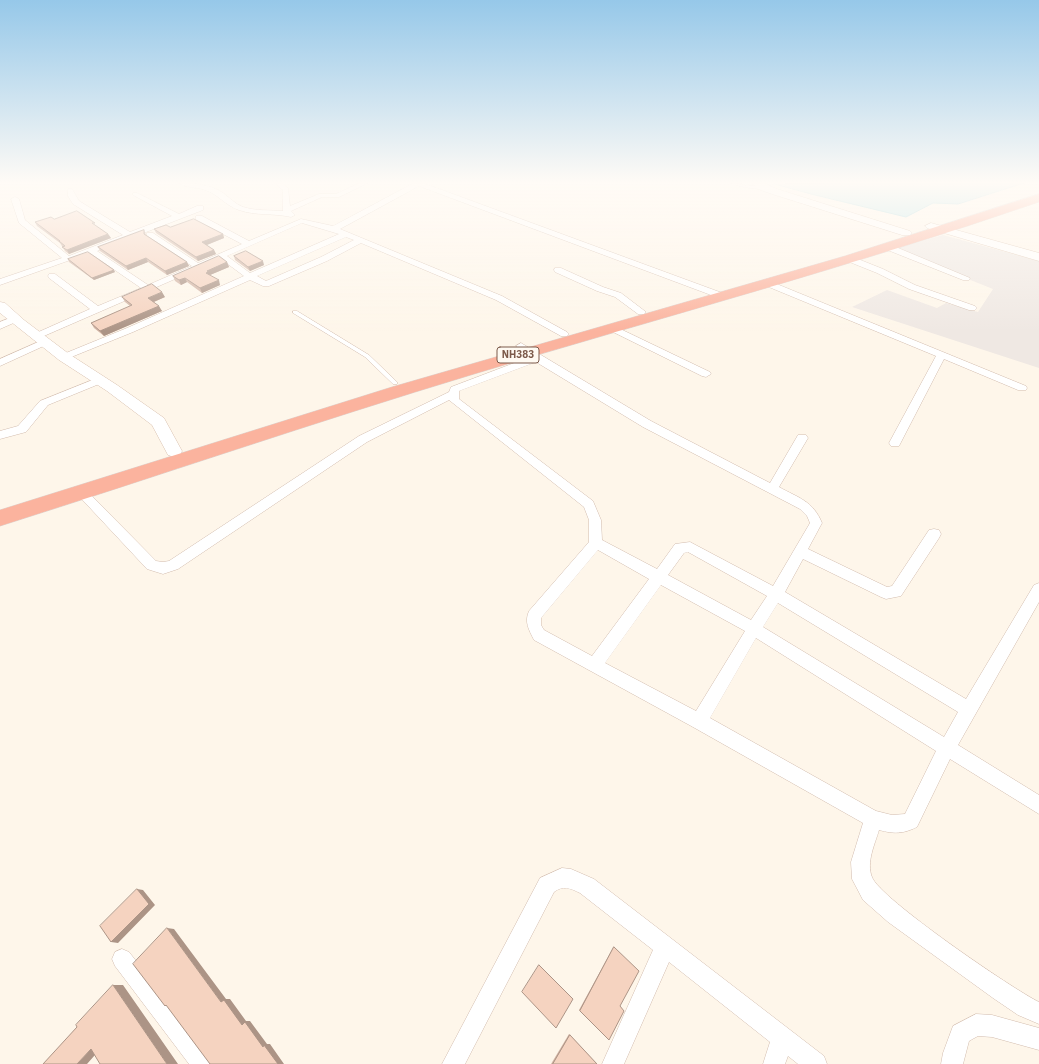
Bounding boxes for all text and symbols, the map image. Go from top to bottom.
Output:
road number: NH383 [497,347,539,363]

